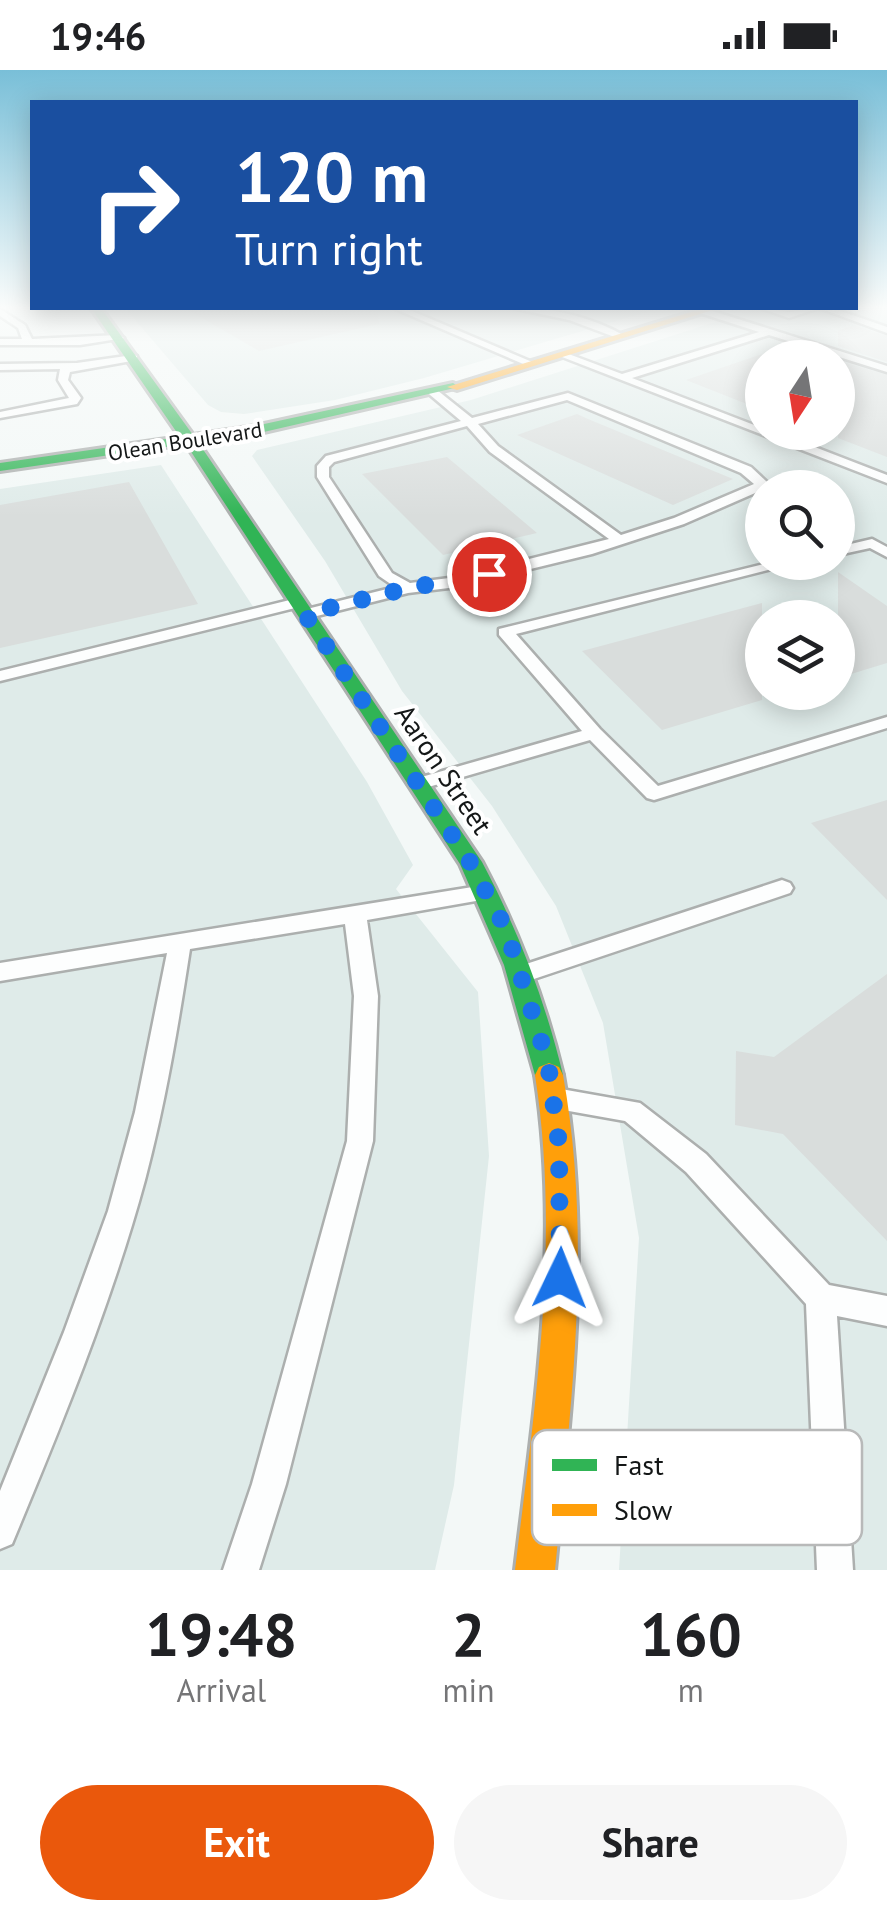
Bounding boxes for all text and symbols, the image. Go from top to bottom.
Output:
text: 19:46 [50,11,146,60]
text: 120 m [235,131,428,221]
icon: right [70,140,200,270]
text: Turn right [235,219,423,277]
north arrow [745,340,855,450]
map controls [745,340,855,710]
street label: Olean Boulevard [106,415,264,467]
button: search [745,470,855,580]
pin [447,532,532,617]
icon: arrive [462,547,517,602]
button: layers [745,600,855,710]
street label: Aaron Street [387,697,501,842]
position arrow [508,1226,612,1330]
legend [532,1430,862,1545]
text: Fast [614,1446,664,1483]
text: Slow [614,1491,673,1528]
text: 19:48 [145,1595,297,1673]
text: 2 [452,1595,486,1673]
text: 160 [640,1595,742,1673]
text: Arrival [176,1669,266,1711]
text: min [443,1669,495,1711]
text: m [678,1669,704,1711]
button: Exit [40,1785,434,1900]
button: Share [454,1785,847,1900]

